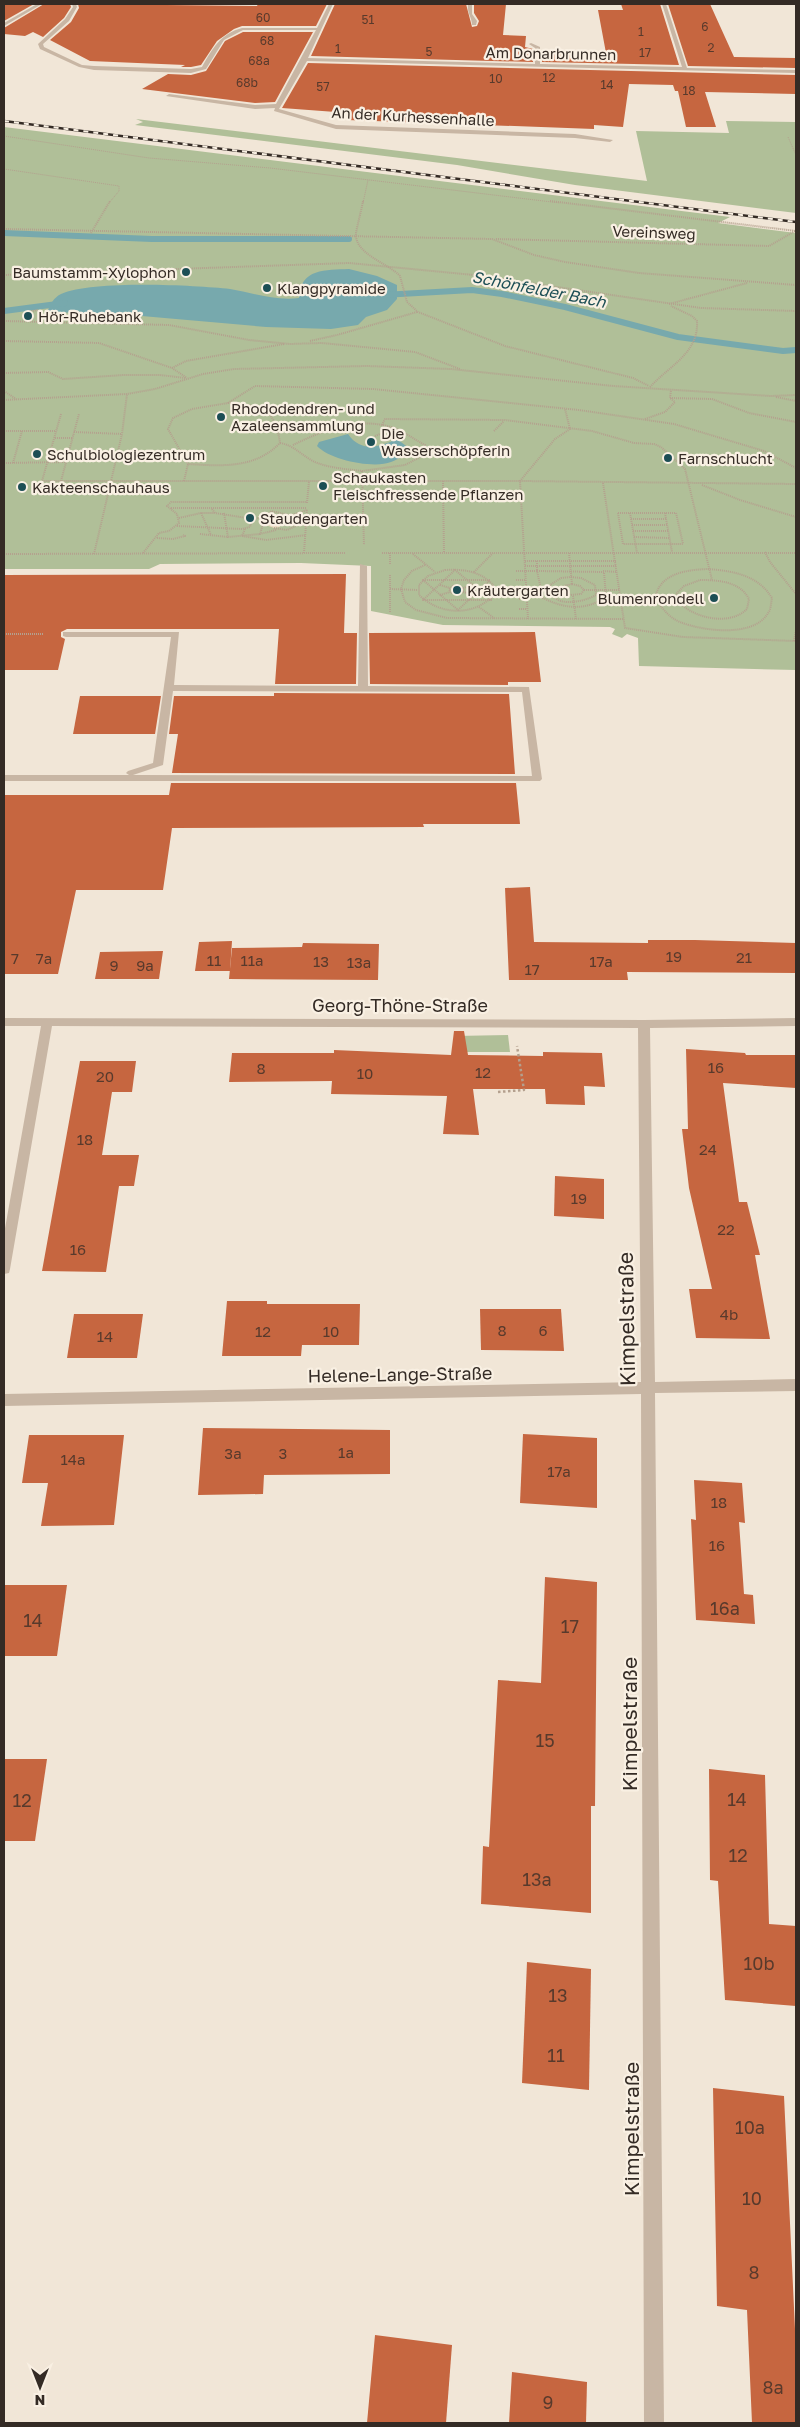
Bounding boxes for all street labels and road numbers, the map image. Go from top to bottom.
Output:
street label: Am Donarbrunnen [486,43,616,63]
street label: An der Kurhessenhalle [331,103,495,129]
street label: Vereinsweg [612,222,696,242]
street label: Georg-Thöne-Straße [312,994,488,1016]
street label: Kimpelstraße [612,1252,640,1386]
street label: Helene-Lange-Straße [307,1361,493,1387]
street label: Kimpelstraße [616,1657,642,1791]
street label: Kimpelstraße [618,2062,644,2196]

